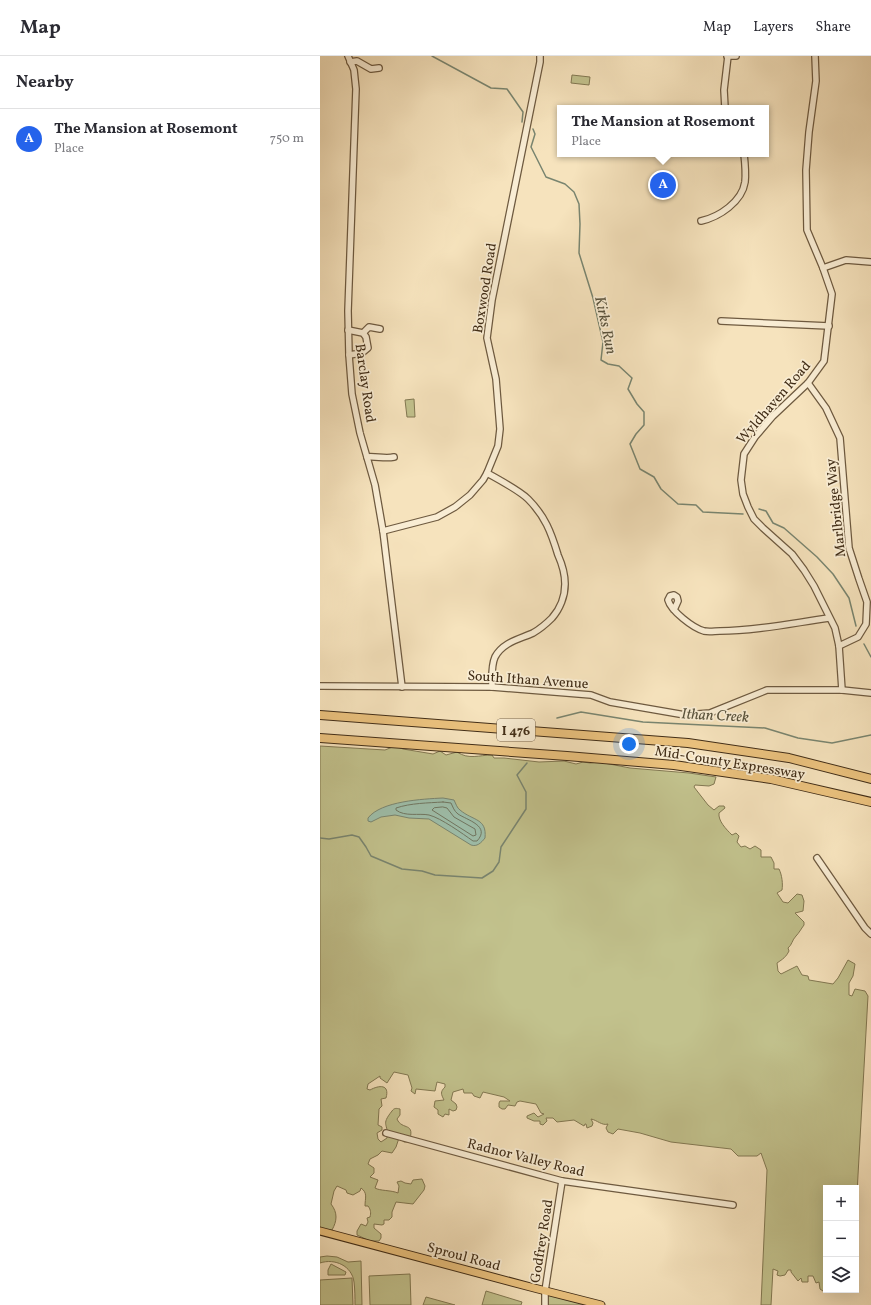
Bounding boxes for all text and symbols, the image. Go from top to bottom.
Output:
text: Map [20,15,61,41]
text: Map [703,18,731,37]
text: Layers [753,18,793,37]
text: Share [815,18,851,37]
text: Nearby [16,71,74,94]
popup [557,105,769,157]
text: The Mansion at Rosemont [571,112,755,133]
text: The Mansion at Rosemont [54,119,238,140]
text: A [24,130,34,148]
text: 750 m [270,130,304,148]
text: Place [571,133,601,151]
text: Place [54,140,84,158]
pin: A [650,170,676,200]
street label: Boxwood Road [469,242,502,335]
water label: Kirks Run [588,294,621,356]
street label: Barclay Road [350,342,379,424]
street label: Wyldhaven Road [733,357,816,449]
street label: Marlbridge Way [822,457,851,558]
street label: South Ithan Avenue [467,667,589,694]
water label: Ithan Creek [681,704,749,729]
road number: I 476 [497,719,535,741]
your location [619,734,639,754]
street label: Mid-County Expressway [653,742,807,785]
street label: Radnor Valley Road [465,1135,586,1182]
map controls [823,1185,859,1293]
button: + [823,1185,859,1221]
street label: Godfrey Road [527,1198,558,1284]
button: − [823,1221,859,1257]
street label: Sproul Road [425,1238,503,1276]
button: layers [823,1257,859,1293]

